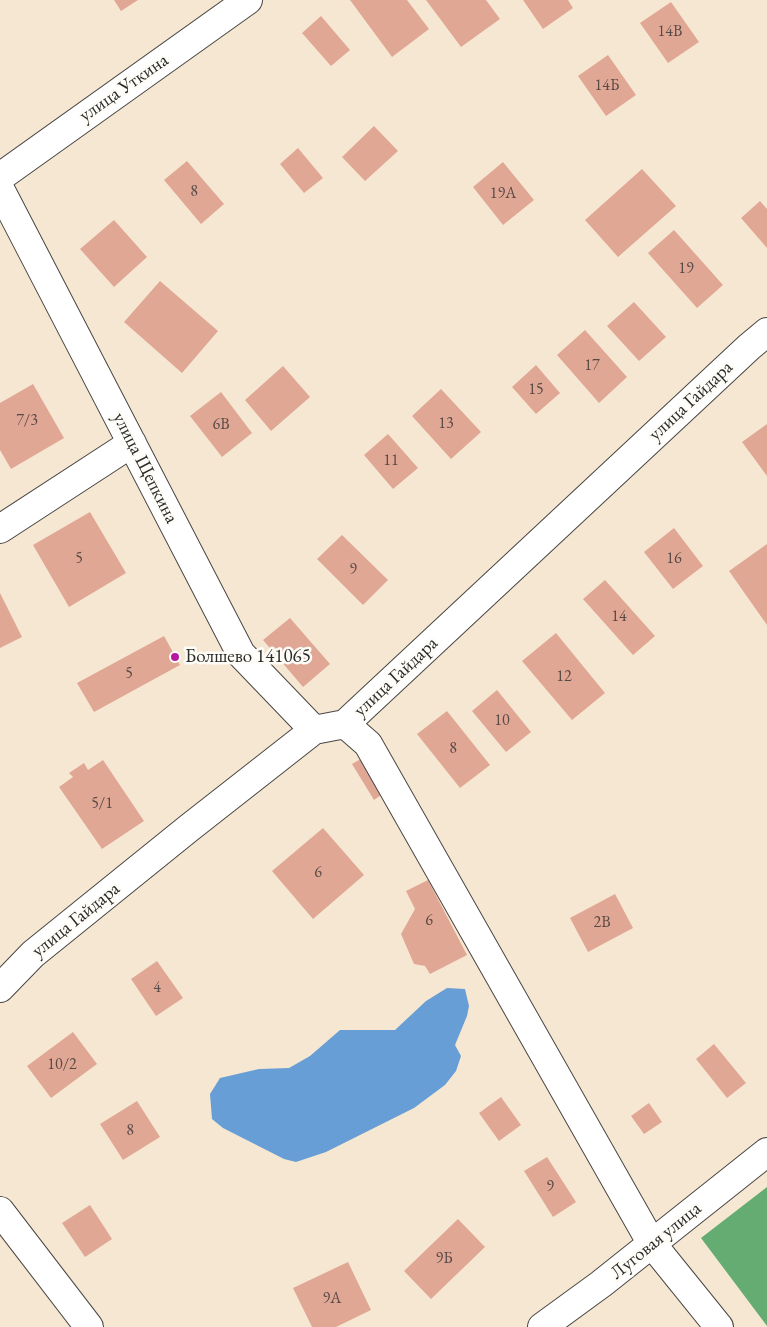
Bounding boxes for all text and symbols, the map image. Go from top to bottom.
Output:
house number: 14В [658,22,682,42]
street label: улица Уткина [75,49,173,127]
house number: 14Б [595,76,619,96]
house number: 8 [190,182,198,202]
house number: 19А [490,184,516,204]
house number: 19 [678,259,694,279]
house number: 17 [584,356,600,376]
street label: улица Гайдара [644,356,738,446]
house number: 15 [528,380,544,400]
street label: улица Щепкина [107,409,183,527]
house number: 7/3 [16,411,38,431]
house number: 13 [438,414,454,434]
house number: 6В [212,415,230,435]
house number: 11 [383,451,399,471]
house number: 5 [75,549,83,569]
house number: 16 [666,549,682,569]
house number: 9 [349,560,357,580]
house number: 14 [611,607,627,627]
street label: улица Гайдара [349,632,443,722]
place label: Болшево 141065 [185,646,311,668]
marker: Болшево 141065 [169,651,181,663]
house number: 5 [125,664,133,684]
house number: 12 [556,667,572,687]
house number: 10 [494,711,510,731]
house number: 8 [449,739,457,759]
house number: 5/1 [91,794,113,814]
house number: 6 [314,863,322,883]
street label: улица Гайдара [27,878,125,962]
house number: 6 [425,911,433,931]
house number: 2В [593,913,611,933]
house number: 4 [153,978,161,998]
house number: 10/2 [47,1055,77,1075]
house number: 8 [126,1121,134,1141]
house number: 9 [546,1177,554,1197]
street label: Луговая улица [606,1197,706,1285]
house number: 9Б [435,1249,453,1269]
house number: 9А [323,1289,341,1309]

